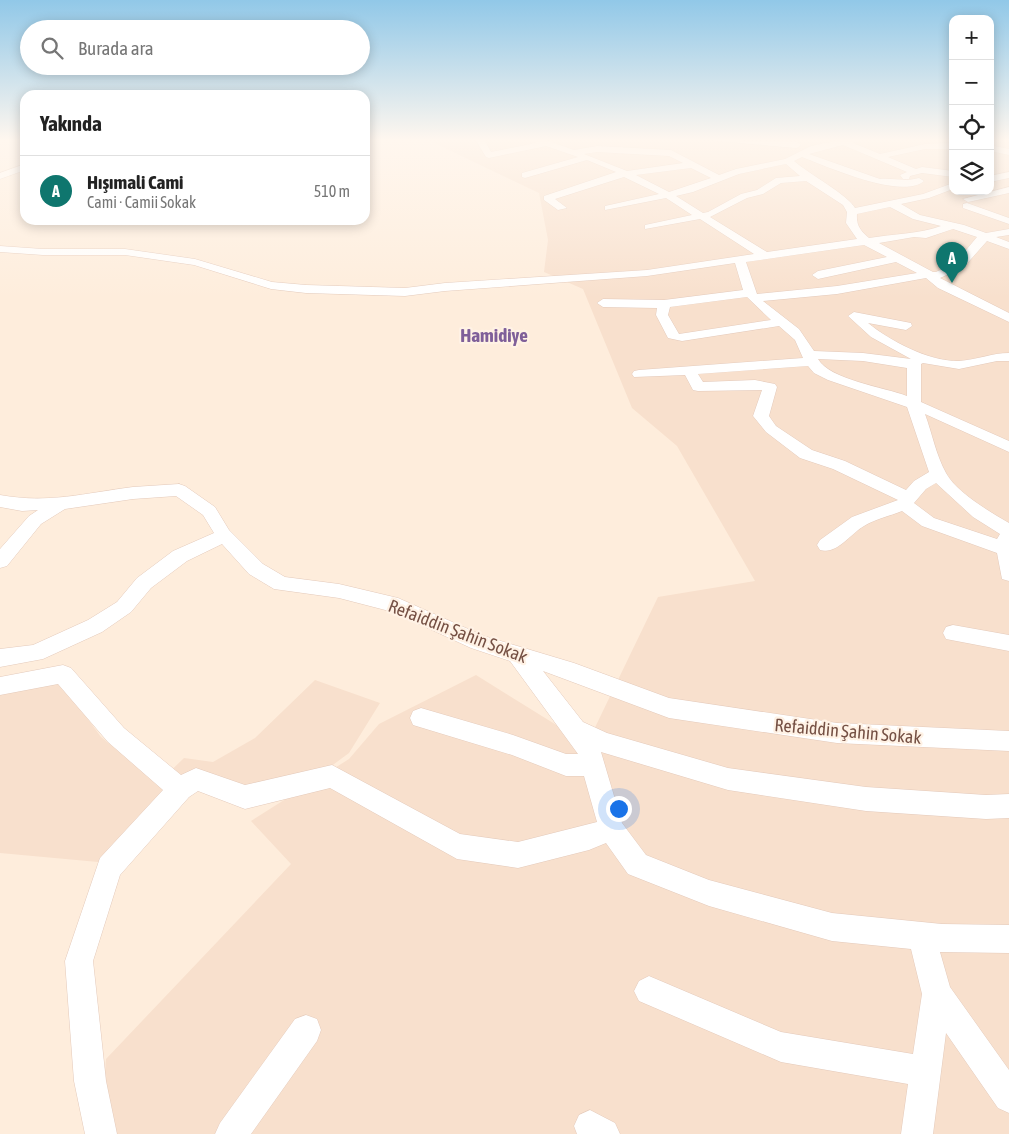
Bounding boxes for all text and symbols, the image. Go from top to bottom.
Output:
map controls [949,15,994,195]
button: + [949,15,994,60]
search box [20,20,370,75]
icon: search [38,34,66,62]
text: Burada ara [78,37,154,59]
button: − [949,60,994,105]
button: locate [949,105,994,150]
text: Yakında [40,111,102,135]
button: layers [949,150,994,195]
text: Hışımali Cami [87,171,183,193]
text: A [52,182,60,200]
text: 510 m [314,182,350,200]
text: Cami · Camii Sokak [87,193,196,211]
pin: A [936,242,968,283]
district label: Hamidiye [460,324,528,346]
street label: Refaiddin Şahin Sokak [385,595,531,667]
street label: Refaiddin Şahin Sokak [774,714,922,748]
your location [606,796,632,822]

